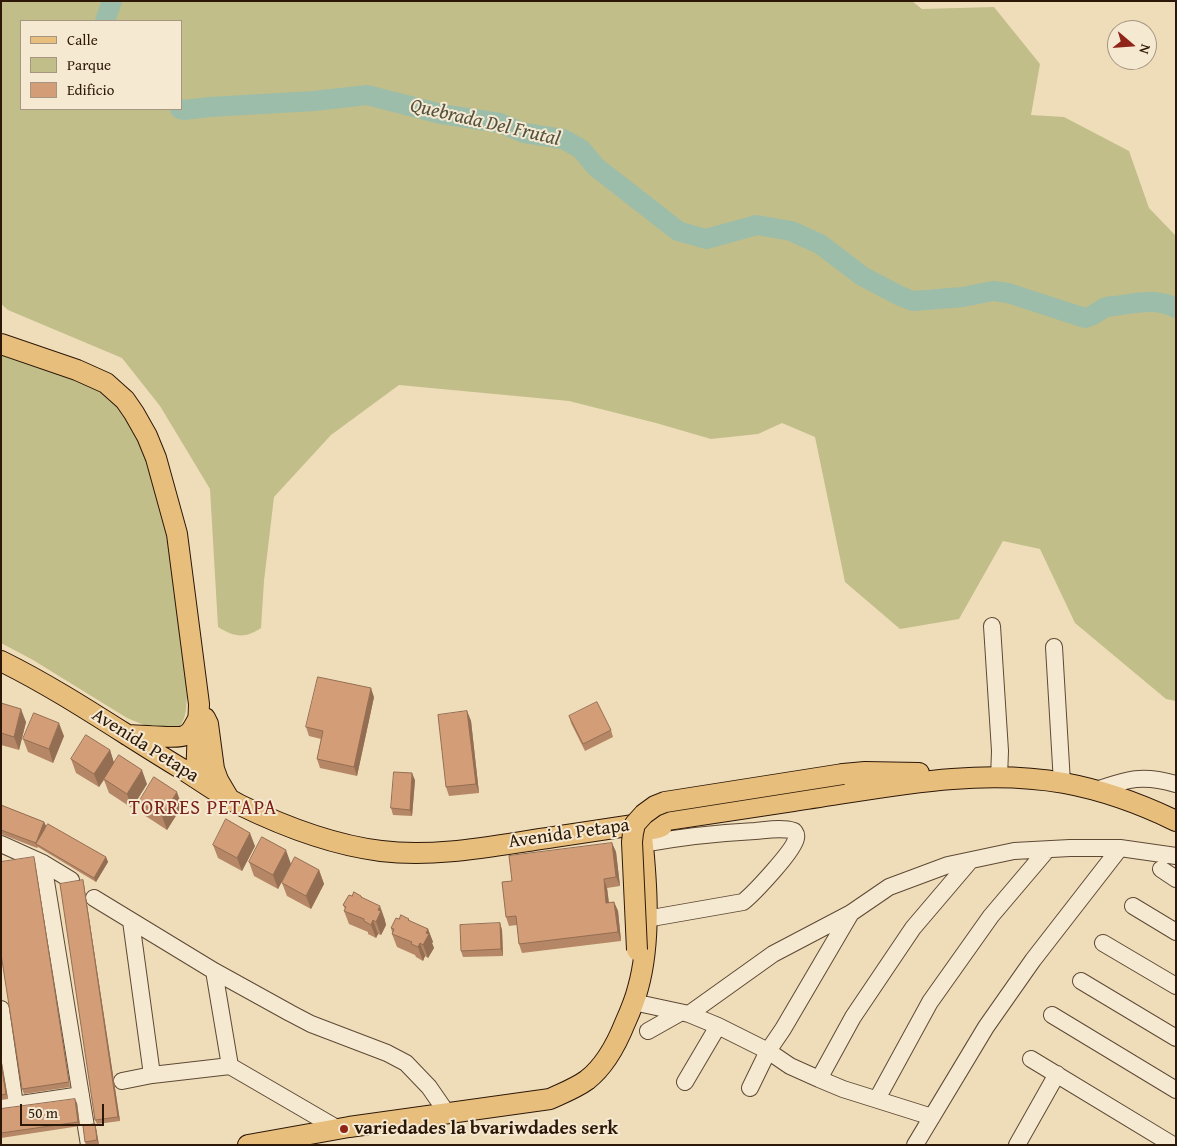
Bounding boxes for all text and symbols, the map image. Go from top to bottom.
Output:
legend [20,20,182,110]
north arrow [1107,20,1157,70]
text: Calle [67,29,98,50]
text: N [1134,42,1156,57]
text: Parque [67,54,111,75]
text: Edificio [67,79,114,100]
water label: Quebrada Del Frutal [408,94,562,152]
street label: Avenida Petapa [87,704,203,788]
district label: TORRES PETAPA [127,797,279,821]
street label: Avenida Petapa [507,814,631,854]
scale bar [22,1094,106,1126]
text: 50 m [28,1102,58,1123]
place label: variedades la bvariwdades serk [354,1118,618,1140]
marker: variedades la bvariwdades serk [338,1123,350,1135]

